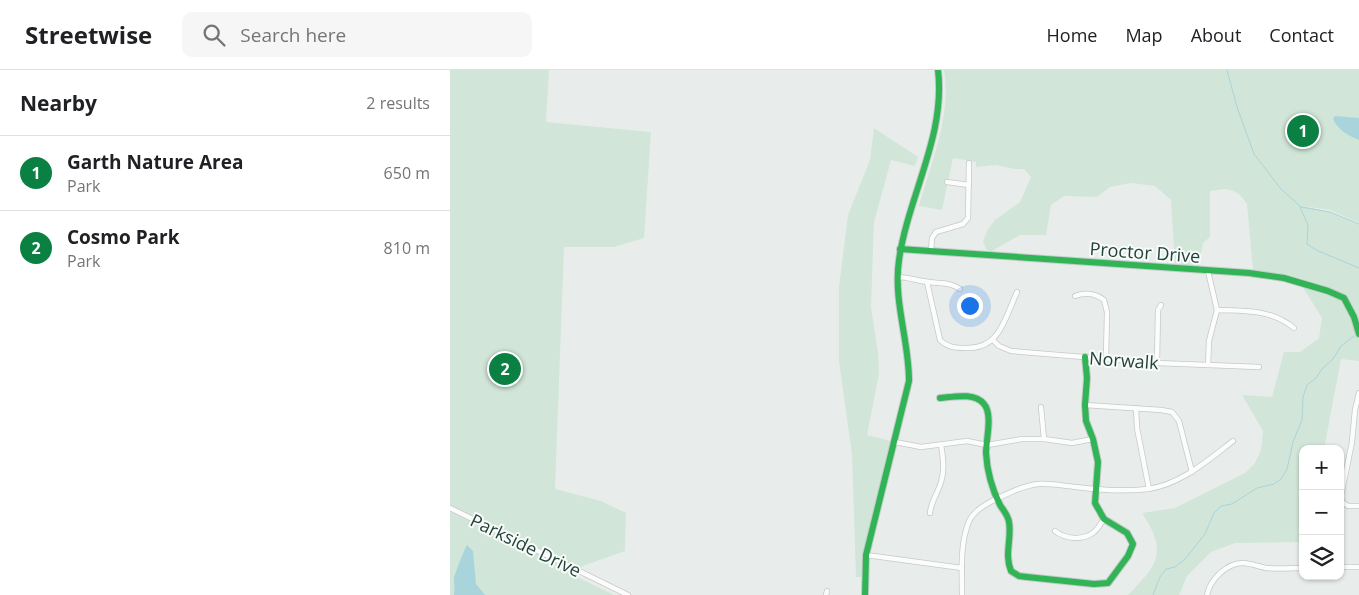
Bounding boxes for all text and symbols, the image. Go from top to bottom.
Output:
search box [182,12,532,57]
text: Streetwise [25,18,152,51]
icon: search [200,21,228,49]
text: Search here [240,22,346,48]
text: Home [1047,23,1097,47]
text: Map [1125,23,1163,47]
text: About [1191,23,1241,47]
text: Contact [1269,23,1334,47]
text: Nearby [20,89,97,117]
text: 2 results [366,92,430,114]
pin: 1 [1287,112,1319,150]
text: Garth Nature Area [67,149,243,175]
text: 1 [31,162,41,184]
text: 650 m [384,162,430,184]
text: Park [67,175,100,197]
text: Cosmo Park [67,224,180,250]
street label: Proctor Drive [1089,236,1201,268]
text: 2 [31,237,41,259]
text: 810 m [384,237,430,259]
text: Park [67,250,100,272]
your location [957,293,983,319]
street label: Norwalk [1088,346,1160,374]
pin: 2 [489,350,521,388]
map controls [1299,445,1344,580]
button: + [1299,445,1344,490]
button: − [1299,490,1344,535]
street label: Parkside Drive [467,508,585,582]
button: layers [1299,535,1344,580]

